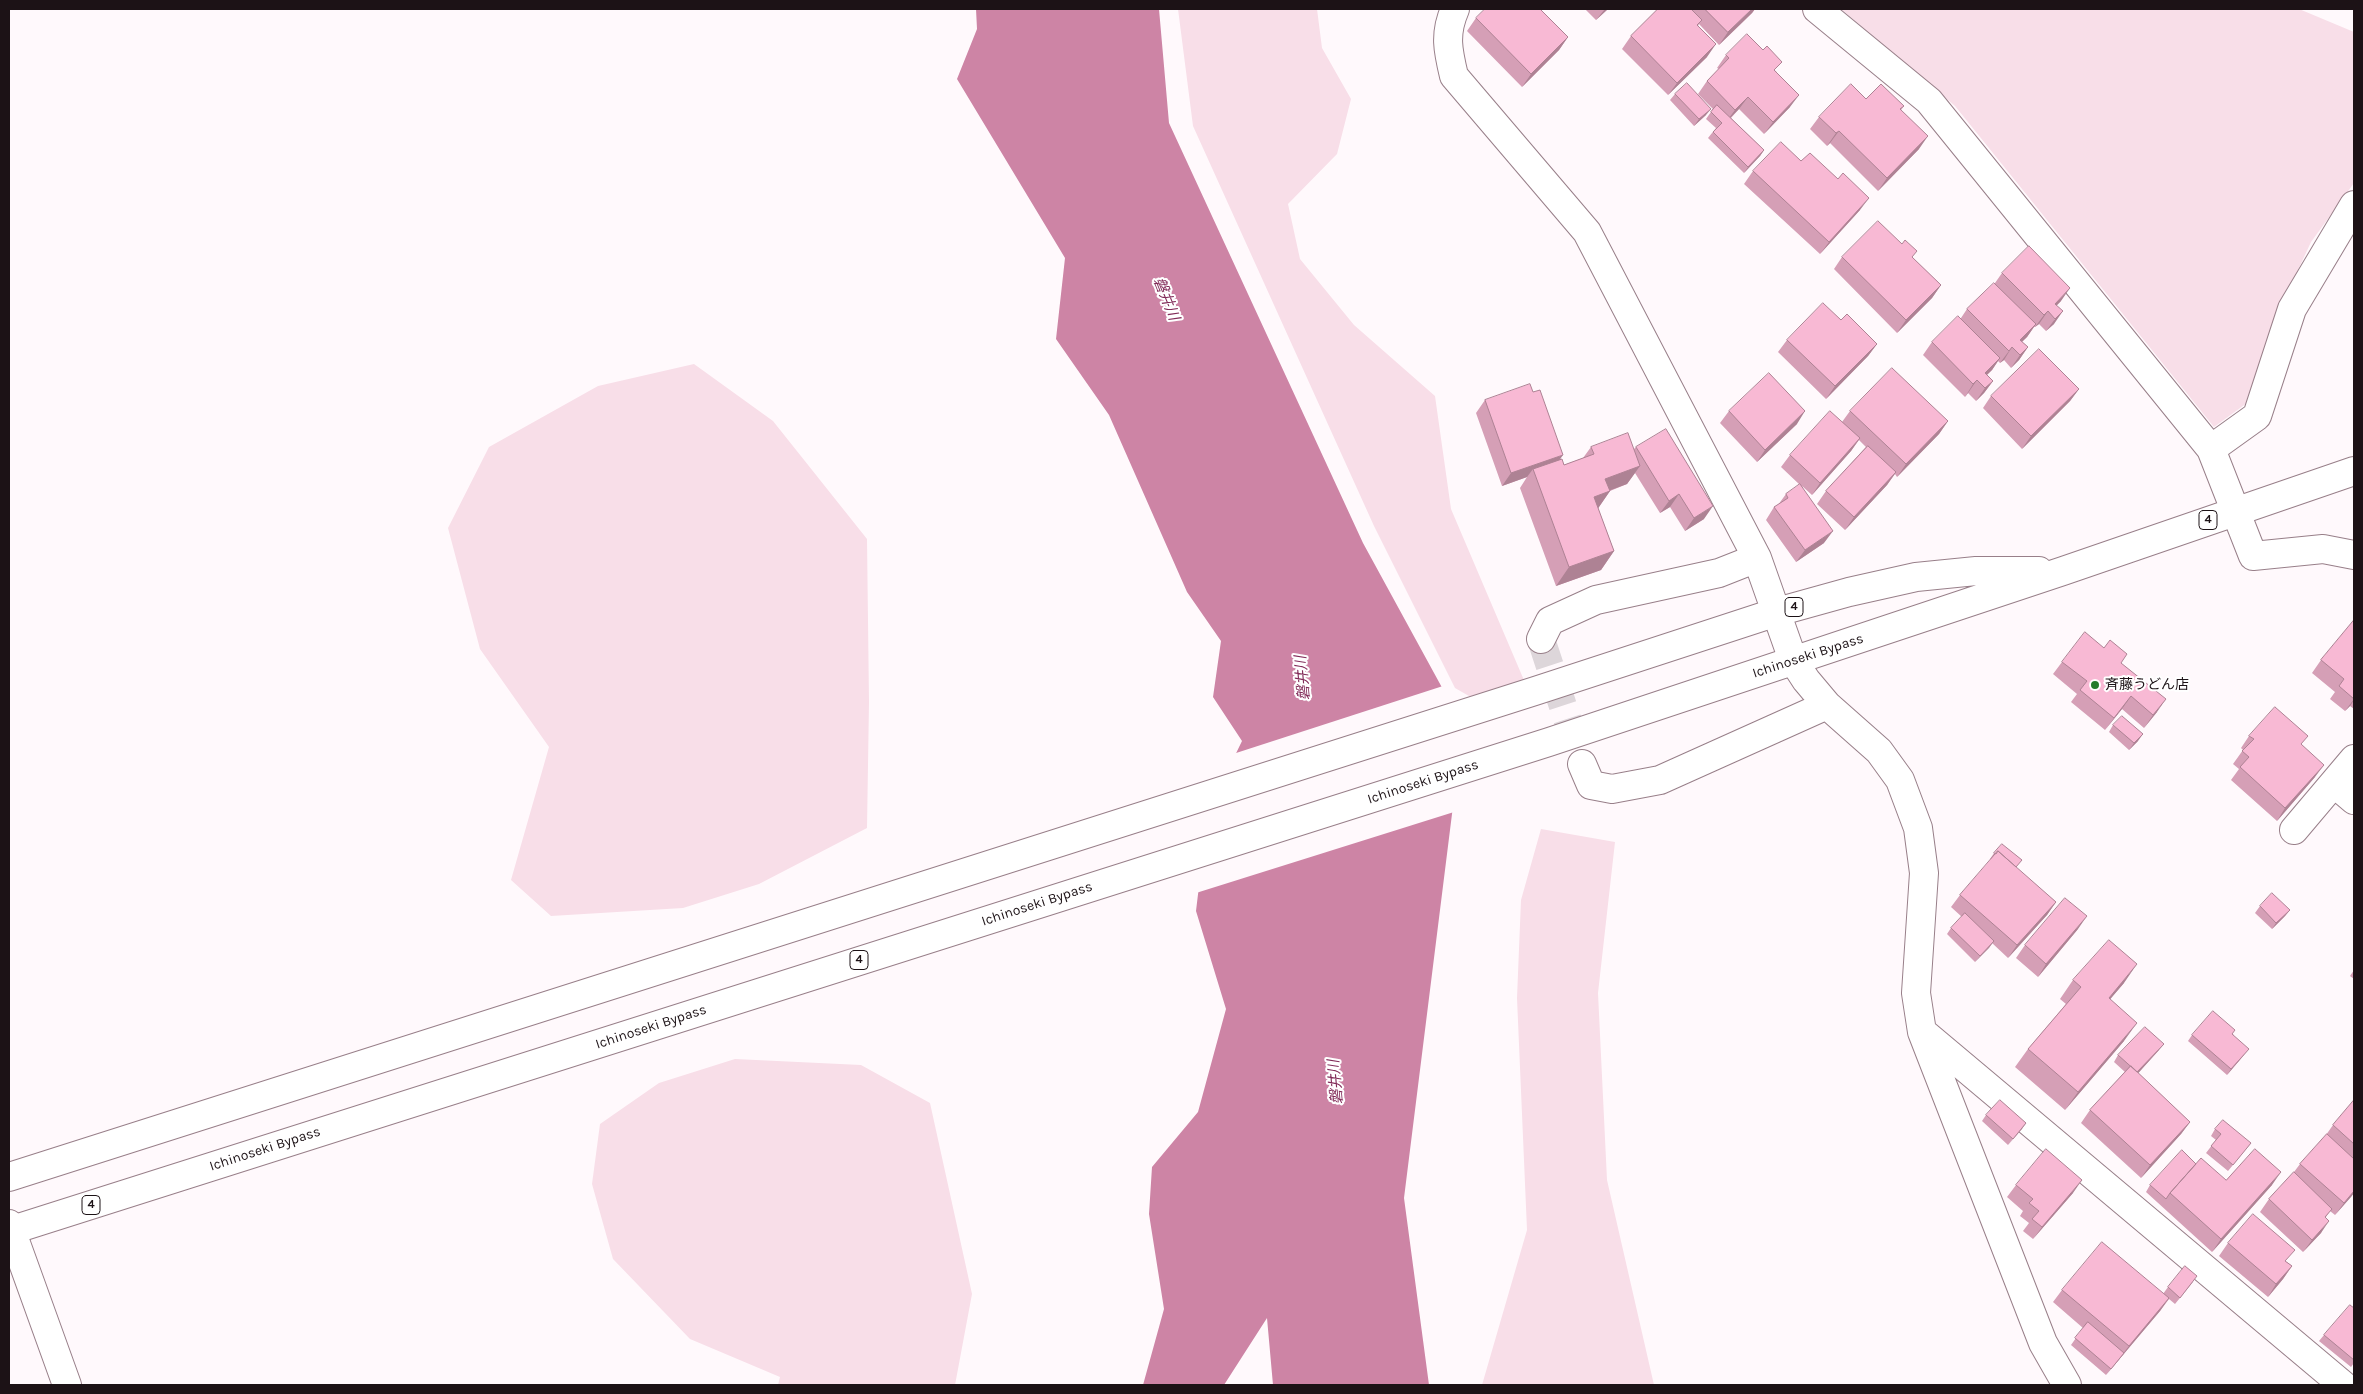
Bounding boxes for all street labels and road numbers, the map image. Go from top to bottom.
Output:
road number: 4 [2199,510,2217,530]
road number: 4 [1785,598,1803,616]
street label: Ichinoseki Bypass [1750,630,1866,682]
street label: Ichinoseki Bypass [1365,756,1481,808]
street label: Ichinoseki Bypass [979,878,1095,930]
road number: 4 [850,950,868,970]
street label: Ichinoseki Bypass [593,1001,709,1053]
street label: Ichinoseki Bypass [207,1123,323,1175]
road number: 4 [82,1196,100,1214]

